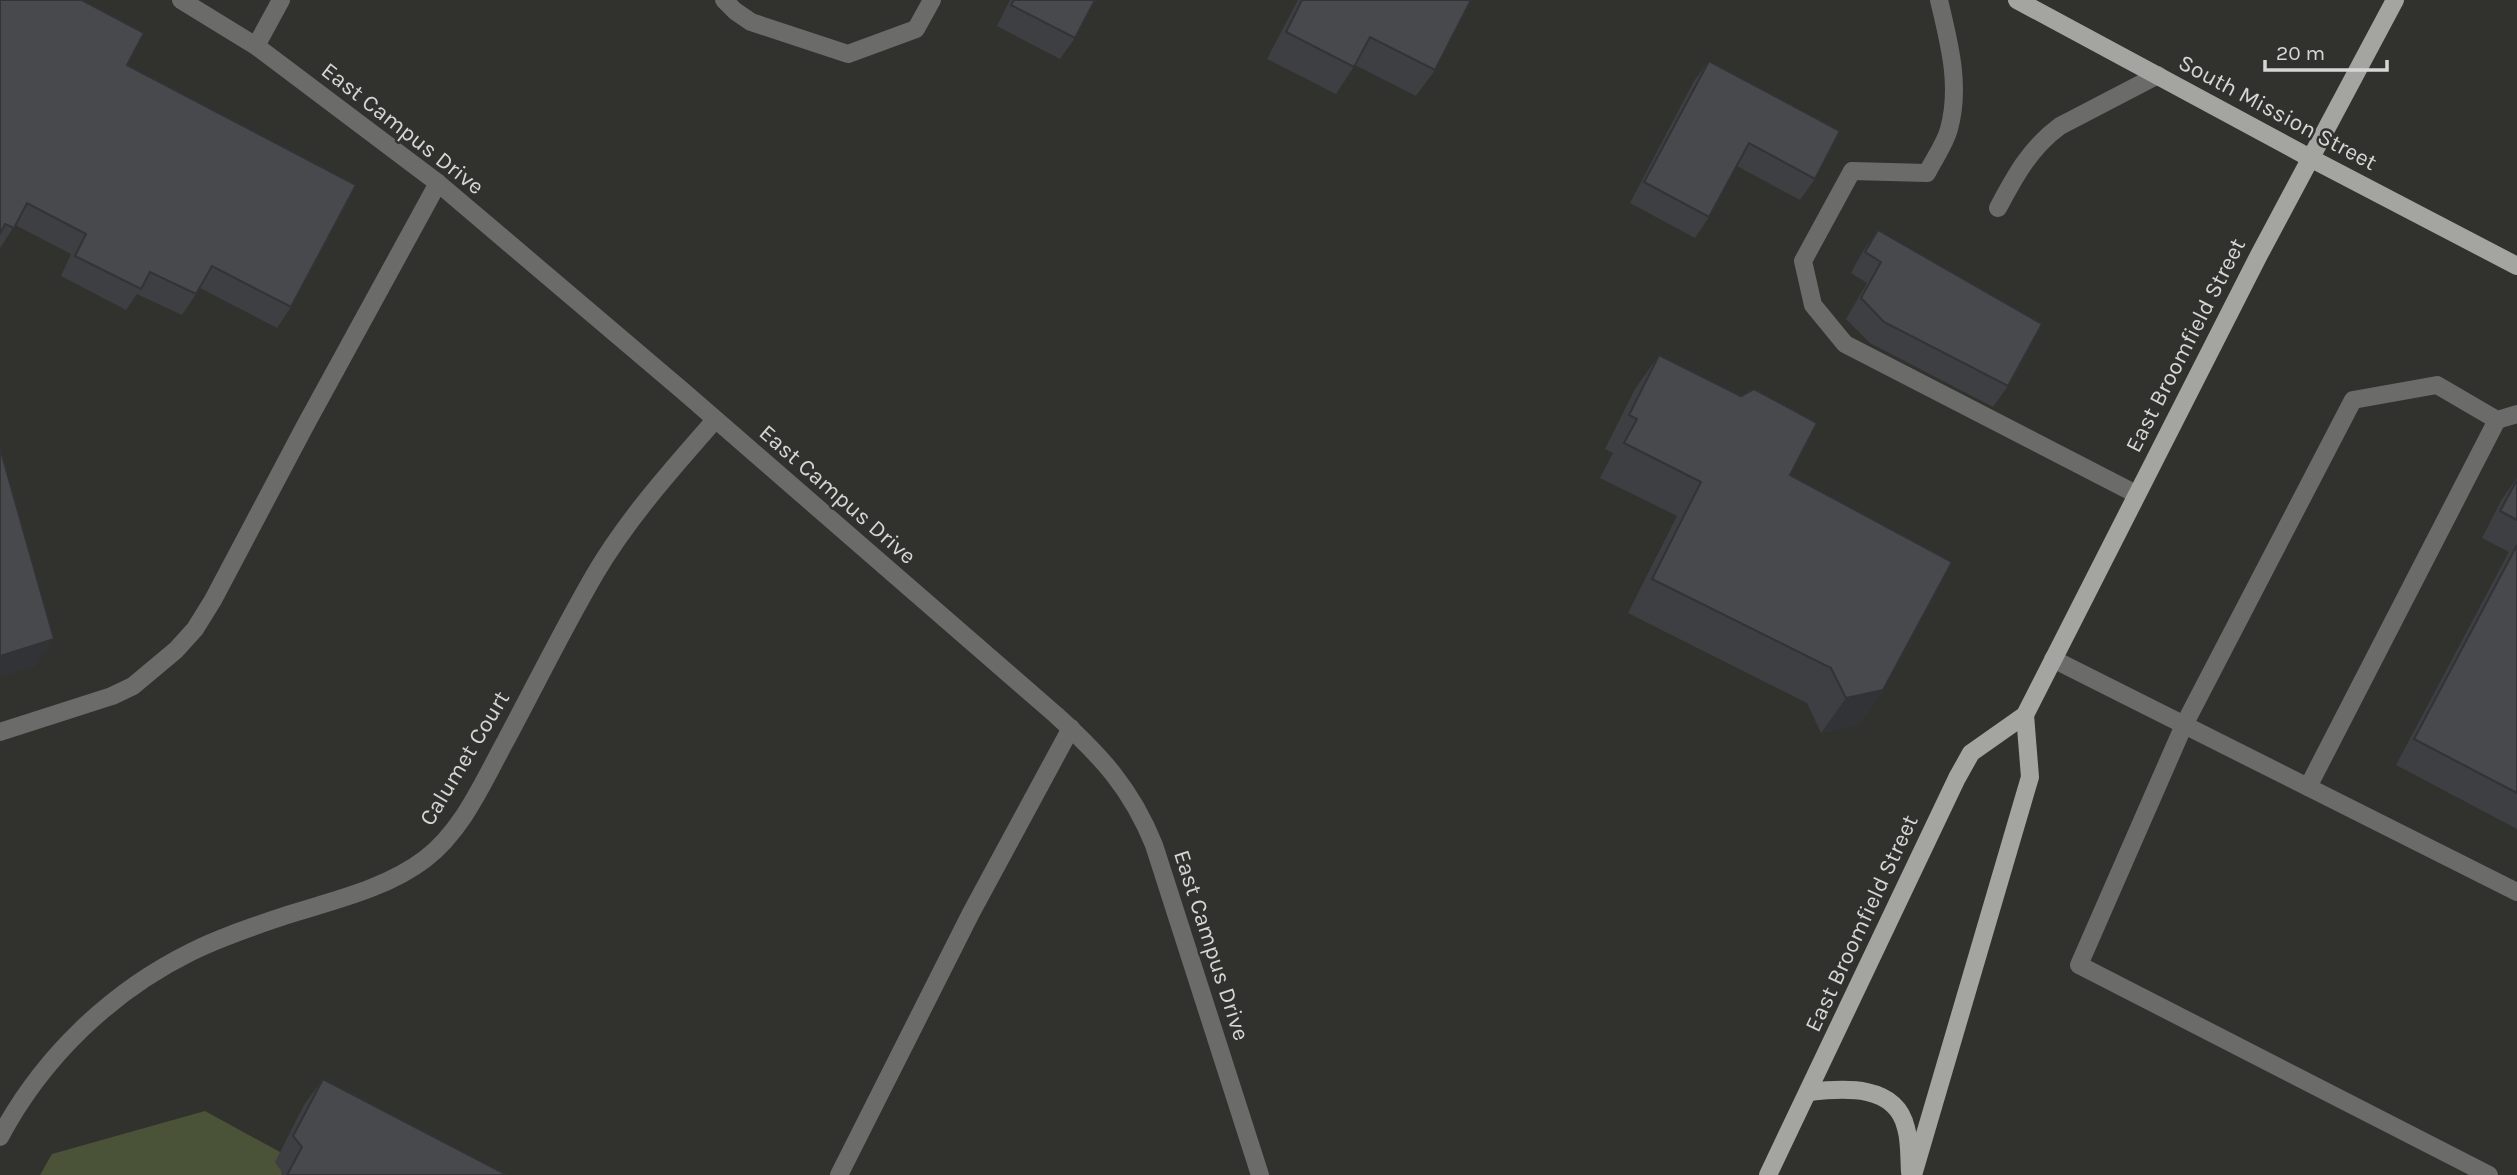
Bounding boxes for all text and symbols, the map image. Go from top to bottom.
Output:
scale bar [2265,28,2388,72]
text: 20 m [2276,41,2325,65]
street label: South Mission Street [2174,49,2382,176]
street label: East Campus Drive [316,57,489,200]
street label: East Broomfield Street [2120,234,2251,457]
street label: East Campus Drive [754,419,922,570]
street label: Calumet Court [414,686,515,830]
street label: East Broomfield Street [1799,810,1924,1036]
street label: East Campus Drive [1168,846,1255,1044]

